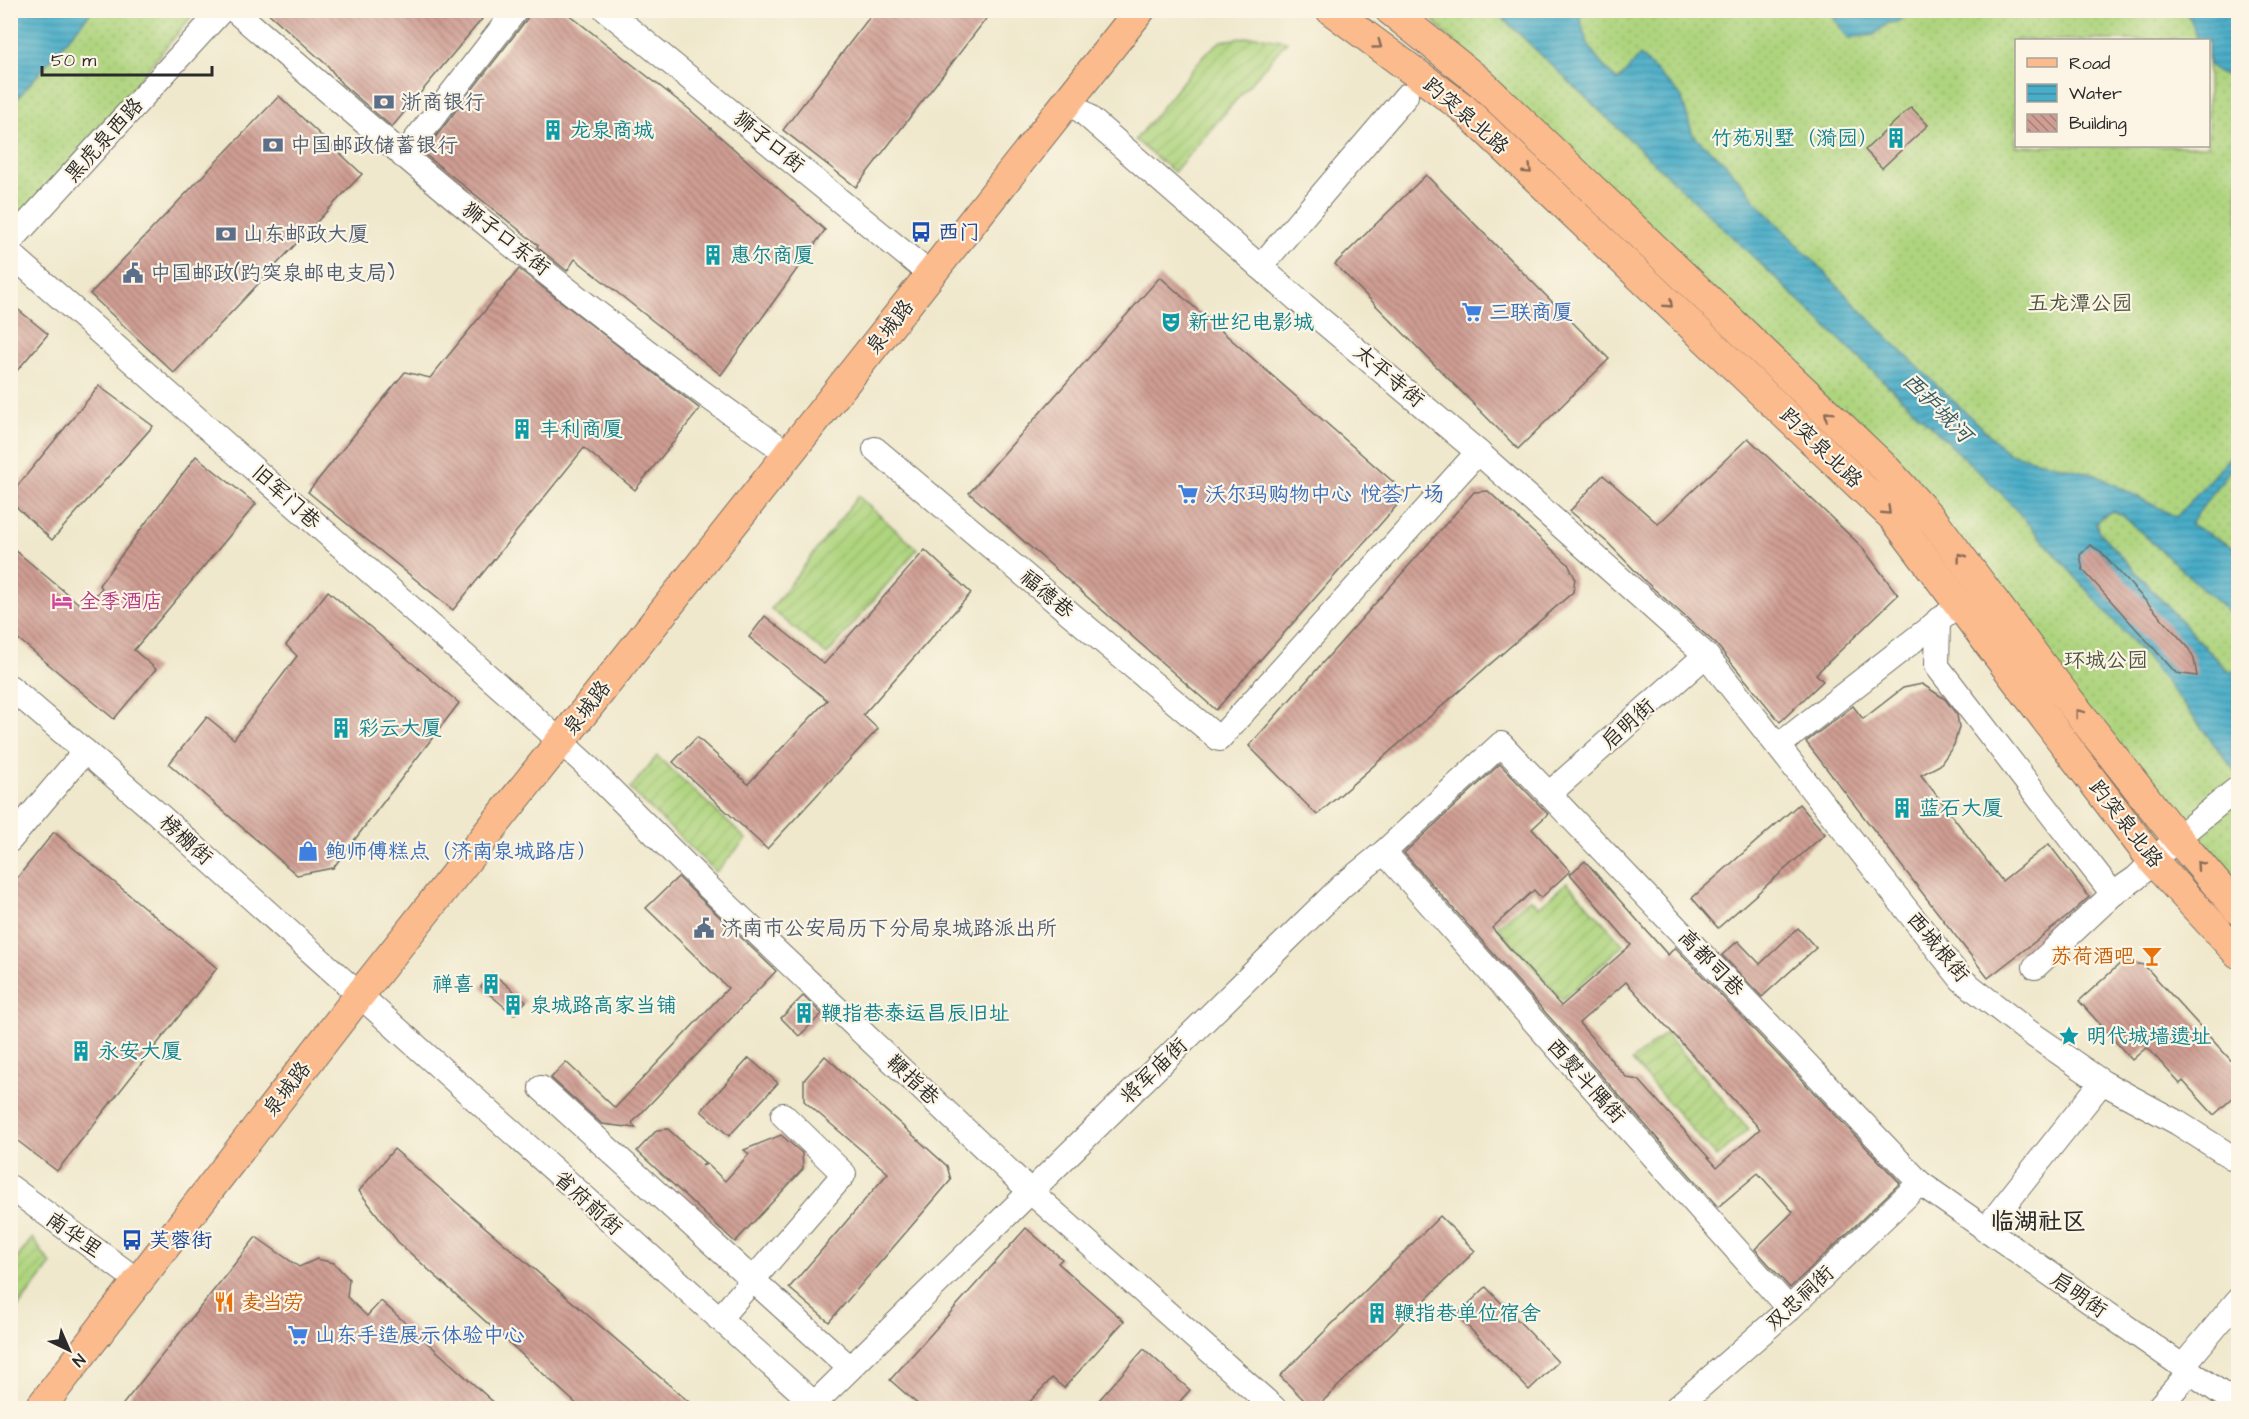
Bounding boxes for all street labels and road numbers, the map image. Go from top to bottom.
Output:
street label: 趵突泉北路 [1417,71,1515,161]
street label: 黑虎泉西路 [58,91,150,189]
street label: 狮子口街 [727,104,811,180]
street label: 狮子口东街 [456,195,556,283]
street label: 泉城路 [859,293,921,361]
street label: 太平寺街 [1348,338,1430,414]
street label: 趵突泉北路 [1773,401,1869,495]
street label: 旧军门巷 [245,458,327,536]
street label: 福德巷 [1014,563,1080,625]
street label: 泉城路 [556,674,618,742]
street label: 启明街 [1595,692,1661,756]
street label: 趵突泉北路 [2082,774,2170,874]
street label: 榜棚街 [153,808,219,872]
street label: 西城根街 [1900,906,1976,988]
street label: 高都司巷 [1671,923,1751,1003]
street label: 将军庙街 [1114,1031,1194,1111]
street label: 西熨斗隅街 [1540,1032,1632,1130]
street label: 鞭指巷 [880,1048,946,1112]
street label: 泉城路 [256,1055,318,1123]
street label: 省府前街 [547,1164,629,1242]
street label: 南华里 [40,1205,108,1265]
street label: 双忠祠街 [1759,1259,1841,1337]
street label: 启明街 [2045,1265,2113,1325]

